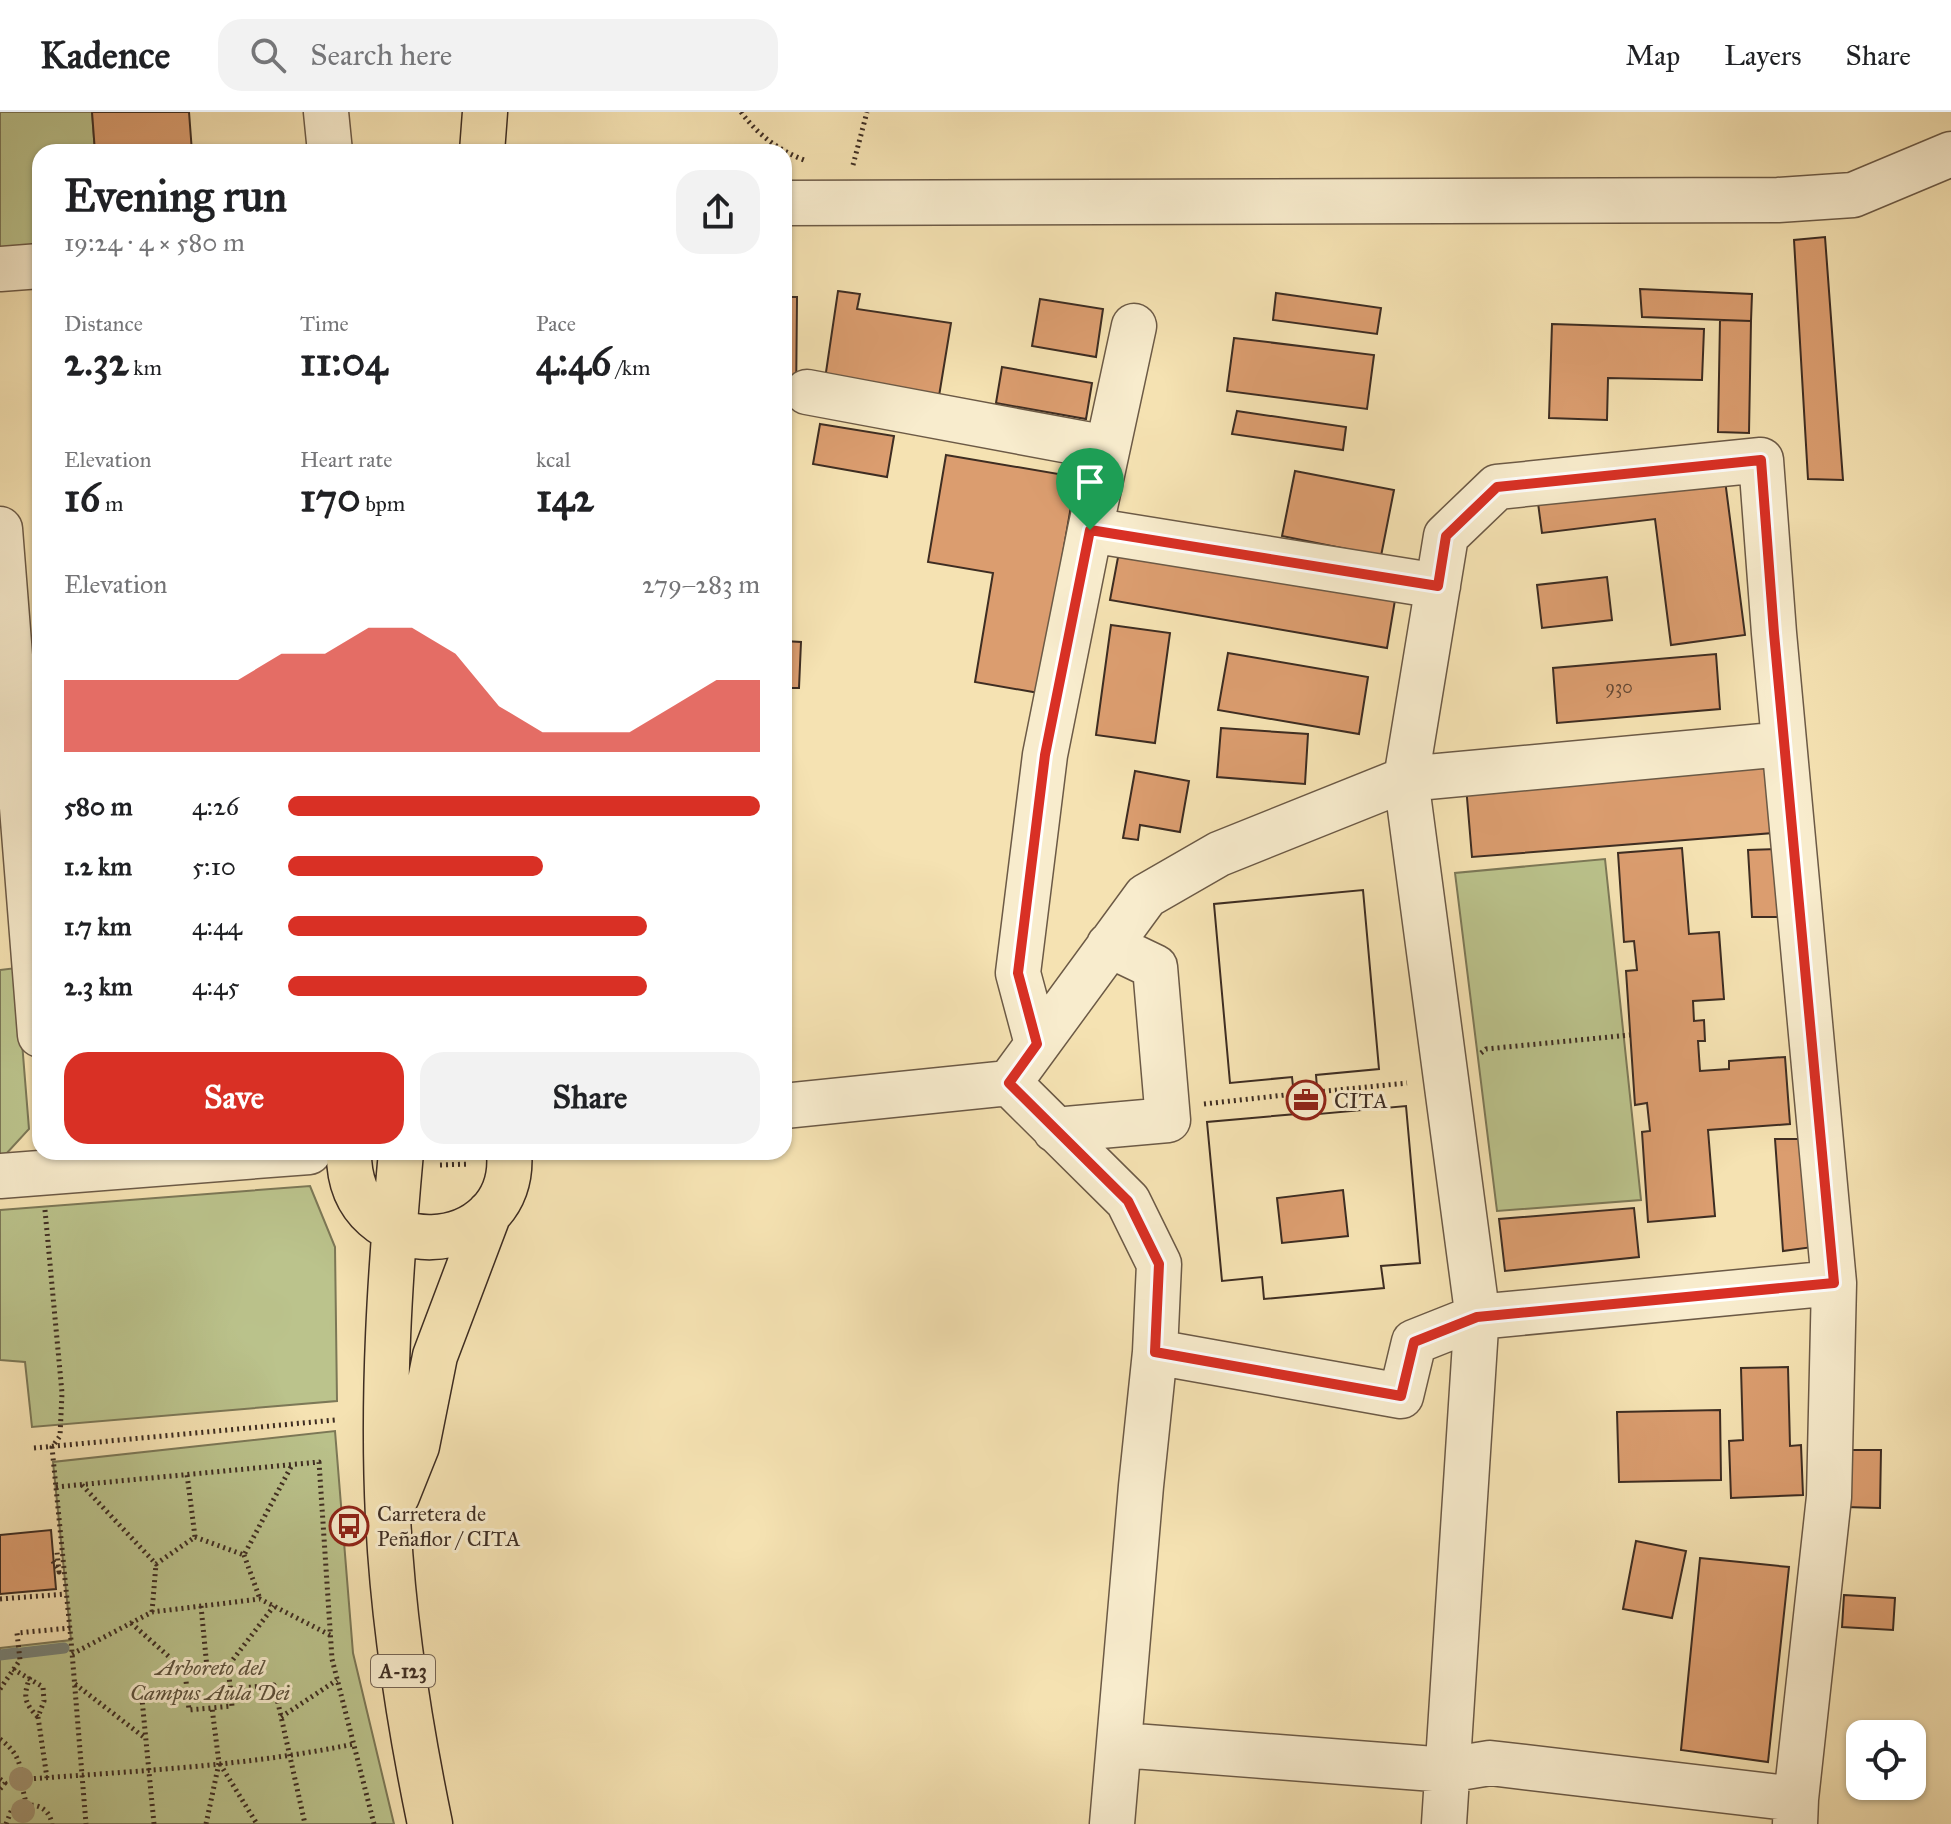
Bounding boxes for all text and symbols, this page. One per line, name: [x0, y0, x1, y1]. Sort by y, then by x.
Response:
search box: [218, 19, 778, 91]
text: Kadence: [40, 32, 170, 78]
icon: search: [246, 33, 290, 77]
text: Search here: [310, 37, 452, 73]
text: Map: [1625, 38, 1680, 73]
text: Layers: [1724, 38, 1802, 73]
text: Share: [1846, 38, 1911, 73]
text: Evening run: [64, 169, 287, 223]
button: share: [676, 170, 760, 254]
text: 19:24 · 4 × 580 m: [64, 226, 245, 258]
text: Distance: [64, 310, 143, 337]
text: Time: [300, 310, 349, 337]
text: Pace: [536, 310, 576, 337]
text: 2.32: [64, 337, 129, 386]
text: 11:04: [300, 337, 387, 386]
text: 4:46: [536, 337, 611, 386]
text: km: [129, 354, 162, 381]
text: /km: [611, 354, 651, 381]
text: Elevation: [64, 446, 151, 473]
text: Heart rate: [300, 446, 393, 473]
text: kcal: [536, 446, 571, 473]
pin: [1056, 448, 1124, 530]
icon: arrive: [1068, 460, 1112, 504]
text: 16: [64, 473, 100, 522]
text: 170: [300, 473, 360, 522]
text: 142: [536, 473, 594, 522]
text: m: [100, 490, 123, 517]
text: bpm: [360, 490, 405, 517]
text: Elevation: [64, 568, 167, 600]
text: 279–283 m: [642, 568, 760, 600]
house number: 930: [1605, 676, 1633, 698]
text: 580 m: [64, 790, 133, 822]
text: 4:26: [192, 790, 239, 822]
text: 1.2 km: [64, 850, 132, 882]
text: 5:10: [192, 850, 236, 882]
text: 1.7 km: [64, 910, 132, 942]
text: 4:44: [192, 910, 242, 942]
text: 2.3 km: [64, 970, 133, 1002]
text: 4:45: [192, 970, 240, 1002]
button: Save: [64, 1052, 404, 1144]
button: Share: [420, 1052, 760, 1144]
office icon: CITA: [1285, 1079, 1327, 1121]
place label: CITA: [1334, 1087, 1388, 1114]
place label: Carretera de Peñaflor / CITA: [377, 1500, 521, 1552]
bus stop icon: Carretera de Peñaflor / CITA: [328, 1505, 370, 1547]
park label: Arboreto del Campus Aula Dei: [130, 1654, 291, 1706]
road number: A-123: [371, 1655, 435, 1687]
map controls: [1846, 1720, 1926, 1800]
button: locate: [1846, 1720, 1926, 1800]

